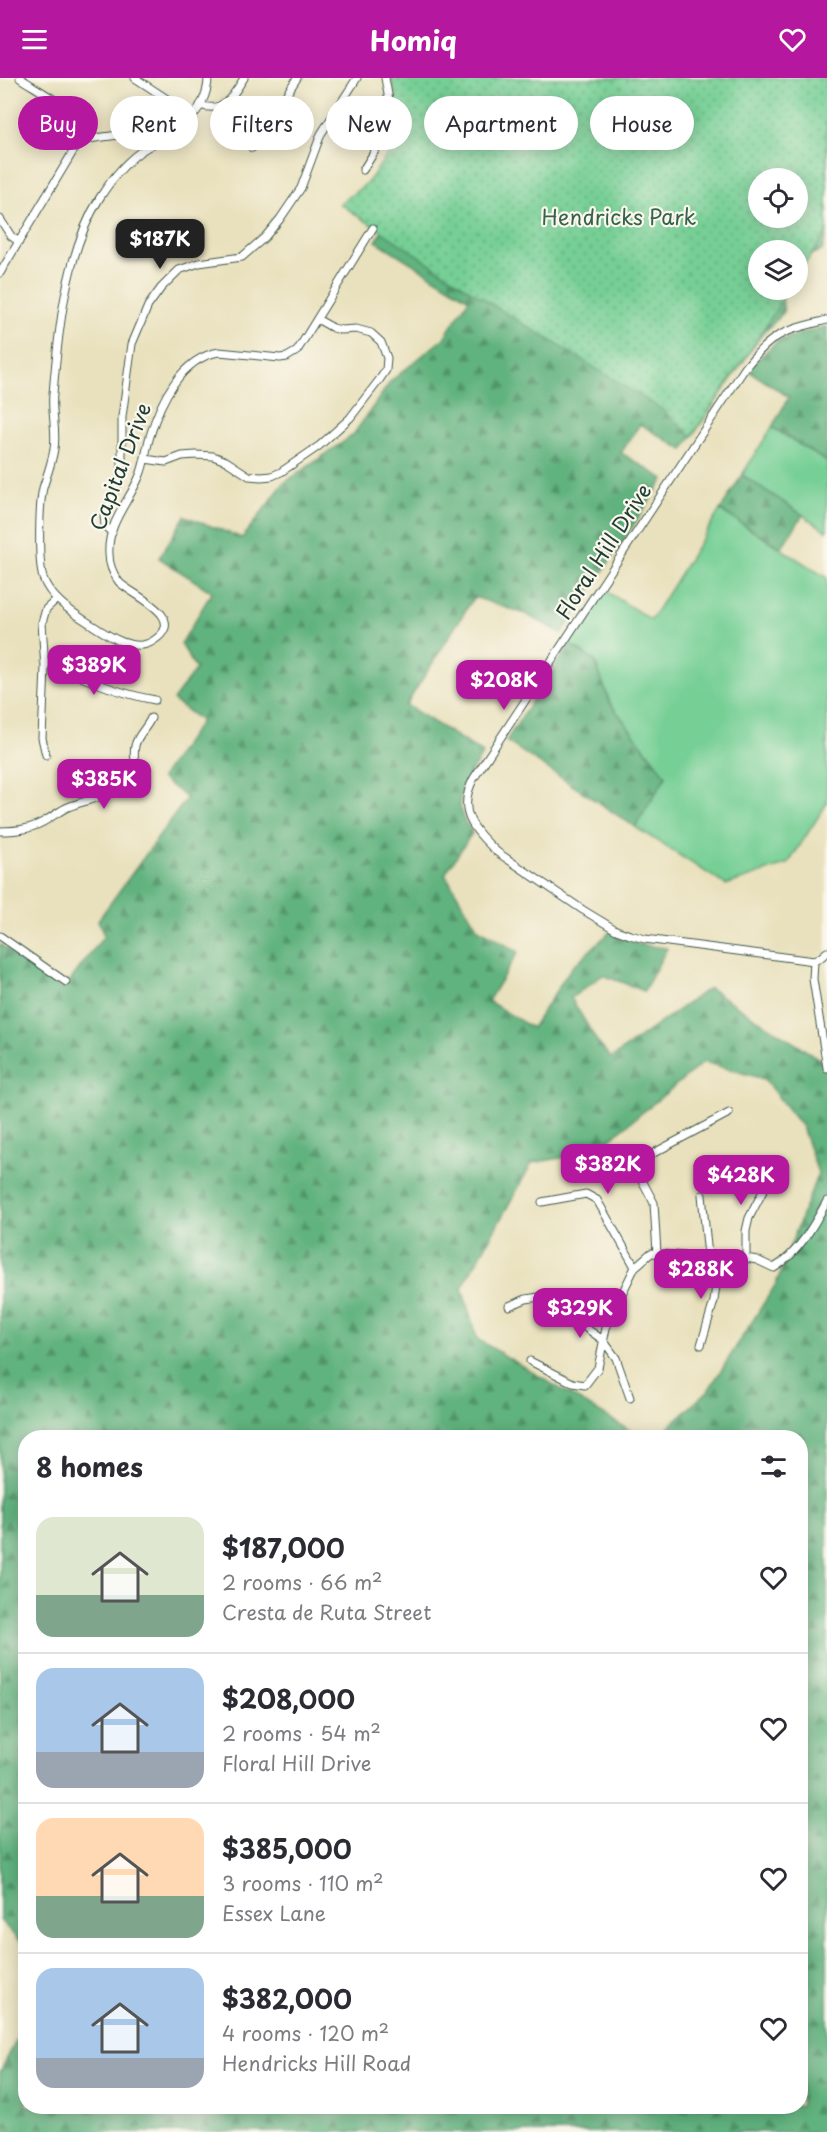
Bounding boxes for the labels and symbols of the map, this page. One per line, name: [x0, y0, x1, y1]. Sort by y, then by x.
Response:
park label: Hendricks Park: [542, 200, 697, 232]
pin: $187K: [118, 219, 202, 270]
street label: Capital Drive: [80, 398, 158, 535]
street label: Floral Hill Drive: [546, 476, 658, 625]
pin: $389K: [52, 645, 136, 696]
pin: $208K: [462, 660, 546, 711]
pin: $385K: [62, 759, 146, 810]
pin: $382K: [566, 1144, 650, 1195]
pin: $428K: [699, 1155, 783, 1206]
pin: $288K: [659, 1249, 743, 1300]
pin: $329K: [538, 1288, 622, 1339]

